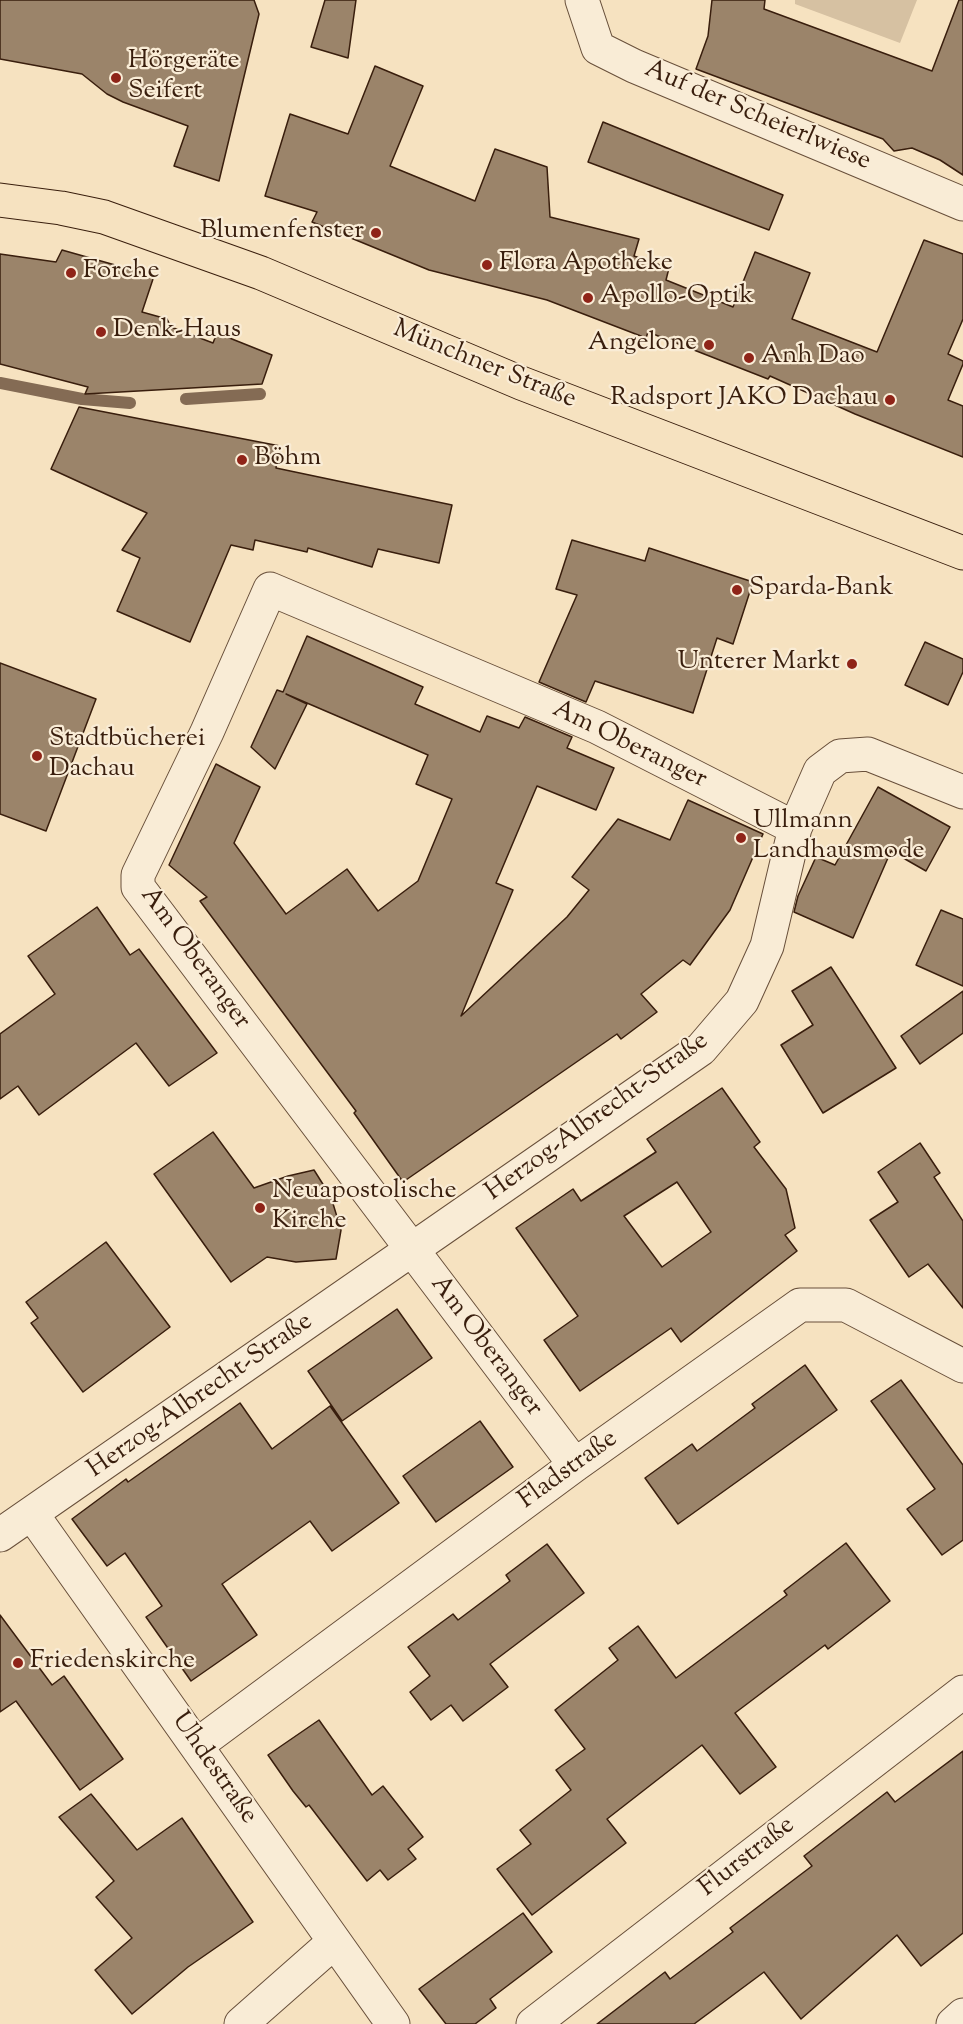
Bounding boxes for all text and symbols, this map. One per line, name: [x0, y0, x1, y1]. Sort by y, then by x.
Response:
place label: Hörgeräte Seifert: [128, 47, 240, 108]
street label: Auf der Scheierlwiese: [639, 55, 875, 179]
marker: Hörgeräte Seifert: [109, 71, 123, 85]
place label: Blumenfenster: [200, 217, 364, 249]
marker: Blumenfenster: [369, 226, 383, 240]
place label: Flora Apotheke: [499, 249, 673, 281]
place label: Forche: [83, 257, 160, 289]
marker: Flora Apotheke: [480, 258, 494, 272]
marker: Forche: [64, 266, 78, 280]
place label: Apollo-Optik: [600, 282, 754, 314]
marker: Apollo-Optik: [581, 291, 595, 305]
street label: Münchner Straße: [388, 315, 580, 417]
place label: Denk-Haus: [113, 316, 241, 348]
marker: Denk-Haus: [94, 325, 108, 339]
place label: Angelone: [588, 329, 697, 361]
marker: Angelone: [702, 338, 716, 352]
place label: Anh Dao: [761, 342, 865, 374]
marker: Anh Dao: [742, 351, 756, 365]
place label: Radsport JAKO Dachau: [610, 384, 878, 416]
marker: Radsport JAKO Dachau: [883, 393, 897, 407]
place label: Böhm: [254, 444, 321, 476]
marker: Böhm: [235, 453, 249, 467]
place label: Sparda-Bank: [749, 574, 893, 606]
marker: Sparda-Bank: [730, 583, 744, 597]
place label: Unterer Markt: [678, 648, 840, 680]
marker: Unterer Markt: [845, 657, 859, 671]
street label: Am Oberanger: [547, 695, 711, 797]
place label: Stadtbücherei Dachau: [49, 725, 205, 786]
marker: Stadtbücherei Dachau: [30, 749, 44, 763]
place label: Ullmann Landhausmode: [753, 807, 925, 868]
marker: Ullmann Landhausmode: [734, 831, 748, 845]
street label: Am Oberanger: [132, 882, 256, 1036]
street label: Herzog-Albrecht-Straße: [481, 1027, 715, 1209]
place label: Neuapostolische Kirche: [272, 1177, 457, 1238]
marker: Neuapostolische Kirche: [253, 1201, 267, 1215]
street label: Am Oberanger: [422, 1271, 548, 1423]
street label: Herzog-Albrecht-Straße: [82, 1307, 320, 1487]
street label: Fladstraße: [513, 1425, 625, 1517]
place label: Friedenskirche: [30, 1647, 195, 1679]
marker: Friedenskirche: [11, 1656, 25, 1670]
street label: Uhdestraße: [163, 1707, 263, 1831]
street label: Flurstraße: [694, 1811, 802, 1905]

